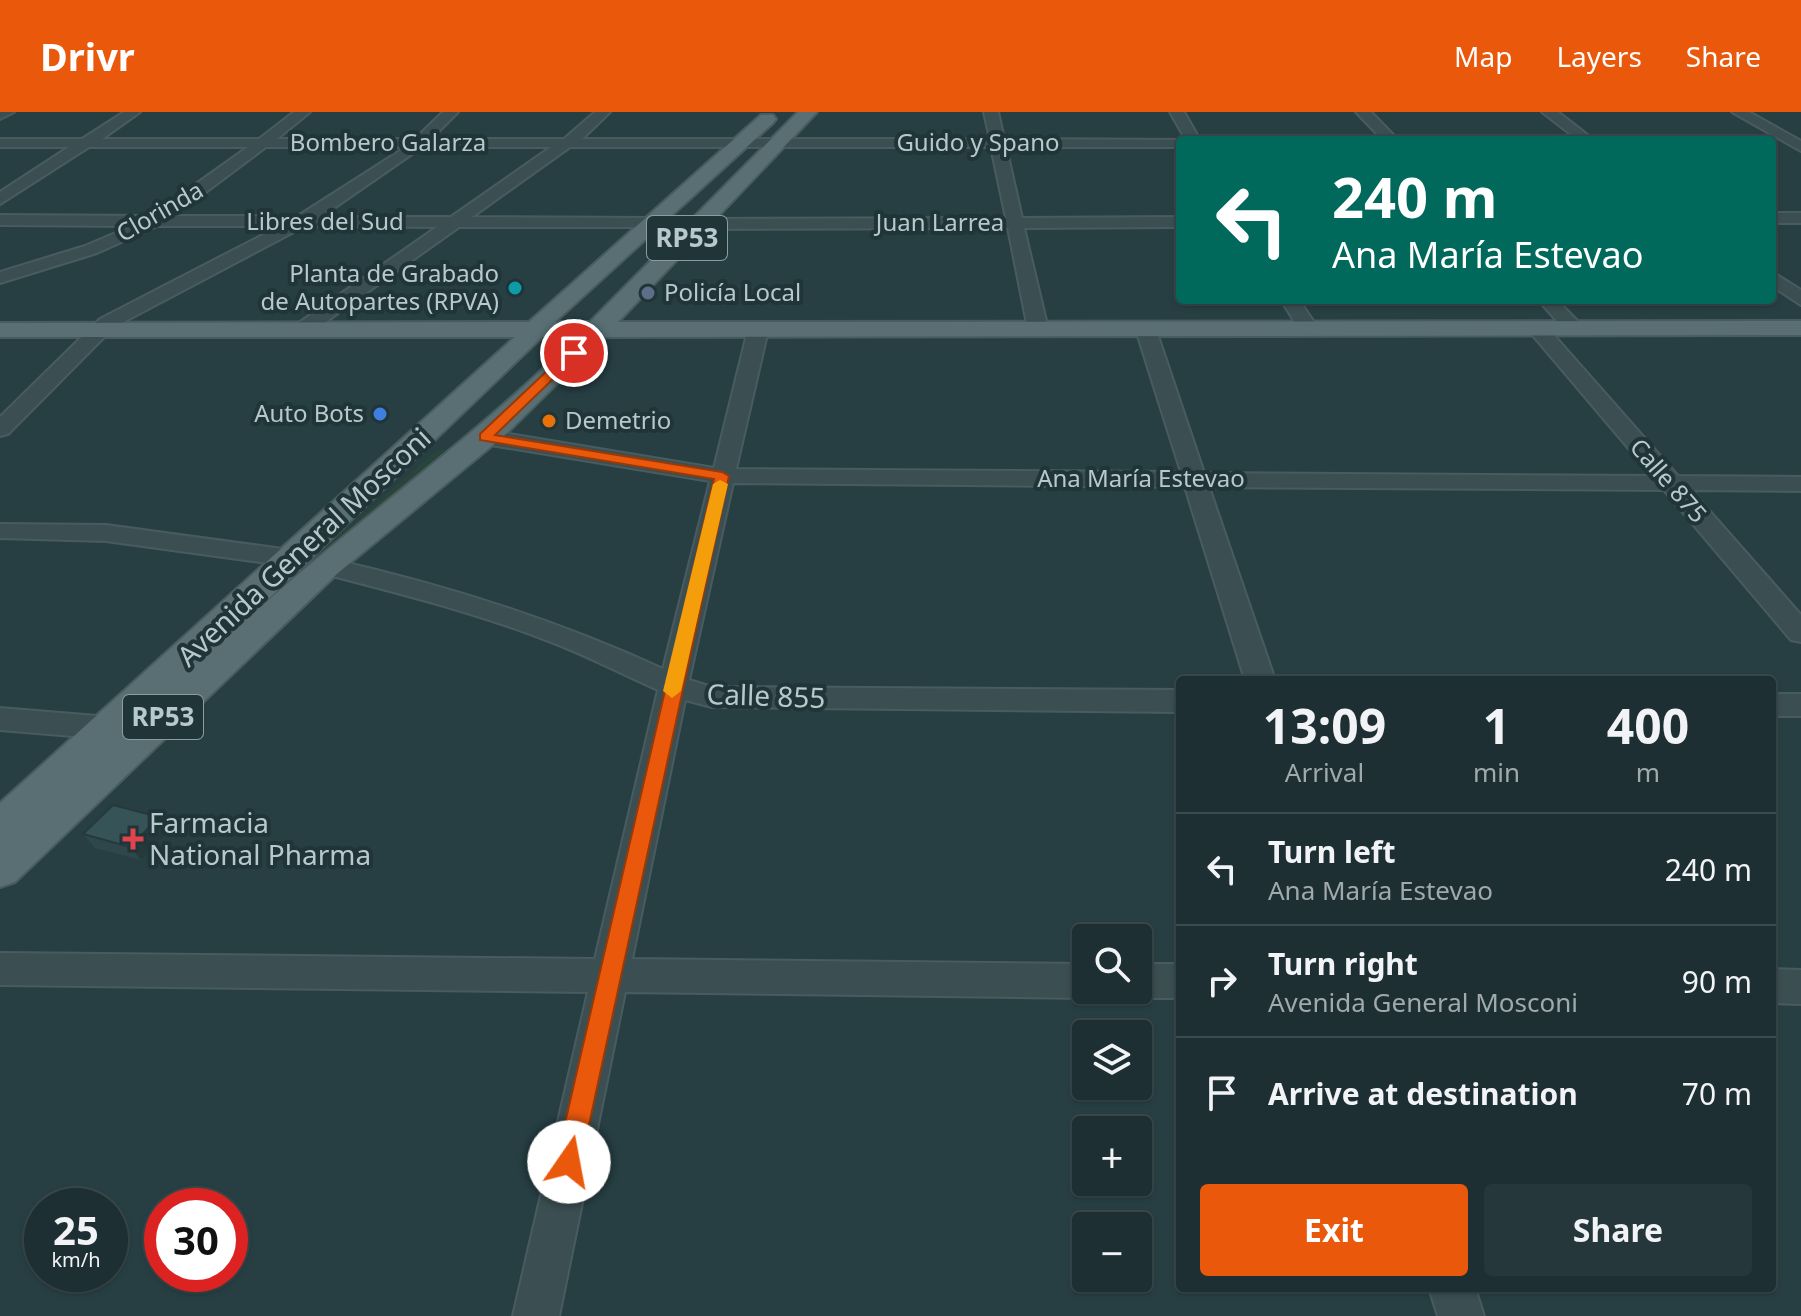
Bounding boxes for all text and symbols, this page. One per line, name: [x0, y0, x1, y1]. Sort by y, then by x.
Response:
text: Drivr: [40, 30, 135, 82]
text: Map: [1454, 37, 1512, 75]
text: Layers: [1556, 37, 1642, 75]
text: Share: [1686, 37, 1761, 75]
street label: Bombero Galarza: [290, 125, 486, 158]
street label: Guido y Spano: [896, 125, 1060, 158]
text: 240 m: [1332, 158, 1497, 234]
icon: left: [1200, 168, 1304, 272]
street label: Clorinda: [110, 173, 209, 249]
street label: Libres del Sud: [246, 204, 404, 237]
street label: Juan Larrea: [874, 205, 1004, 238]
road number: RP53: [647, 216, 727, 260]
text: Ana María Estevao: [1332, 230, 1643, 279]
place label: Planta de Grabado de Autopartes (RPVA): [260, 256, 499, 317]
place label: Policía Local: [664, 275, 801, 308]
marker: Planta de Grabado de Autopartes (RPVA): [506, 279, 524, 297]
marker: Policía Local: [639, 284, 657, 302]
pin: [540, 319, 608, 387]
icon: arrive: [552, 331, 596, 375]
place label: Auto Bots: [254, 396, 364, 429]
place label: Demetrio: [565, 403, 671, 436]
marker: Auto Bots: [371, 405, 389, 423]
marker: Demetrio: [540, 412, 558, 430]
street label: Avenida General Mosconi: [168, 419, 438, 674]
street label: Calle 875: [1623, 431, 1715, 529]
street label: Ana María Estevao: [1037, 461, 1245, 494]
street label: Calle 855: [706, 674, 826, 716]
text: 13:09: [1263, 693, 1386, 758]
text: 1: [1483, 693, 1510, 758]
text: 400: [1607, 693, 1689, 758]
road number: RP53: [123, 695, 203, 739]
text: Arrival: [1285, 754, 1364, 790]
text: min: [1473, 754, 1520, 790]
text: m: [1636, 754, 1660, 790]
place label: Farmacia National Pharma: [149, 803, 371, 873]
marker: Farmacia National Pharma: [124, 830, 142, 848]
text: Turn left: [1268, 831, 1396, 872]
icon: left: [1200, 847, 1244, 891]
text: 240 m: [1665, 849, 1752, 890]
text: Ana María Estevao: [1268, 872, 1493, 908]
map controls: [1072, 924, 1152, 1292]
button: search: [1072, 924, 1152, 1004]
text: Turn right: [1268, 943, 1418, 984]
icon: right: [1200, 959, 1244, 1003]
text: 90 m: [1682, 961, 1752, 1002]
text: Avenida General Mosconi: [1268, 984, 1578, 1020]
button: layers: [1072, 1020, 1152, 1100]
icon: arrive: [1200, 1071, 1244, 1115]
text: Arrive at destination: [1268, 1073, 1578, 1114]
text: 70 m: [1682, 1073, 1752, 1114]
button: +: [1072, 1116, 1152, 1196]
position arrow: [527, 1120, 611, 1204]
button: Exit: [1200, 1184, 1468, 1276]
button: Share: [1484, 1184, 1752, 1276]
speed limit sign: 30: [144, 1188, 248, 1292]
text: 25: [53, 1202, 99, 1257]
button: −: [1072, 1212, 1152, 1292]
text: km/h: [51, 1246, 101, 1273]

